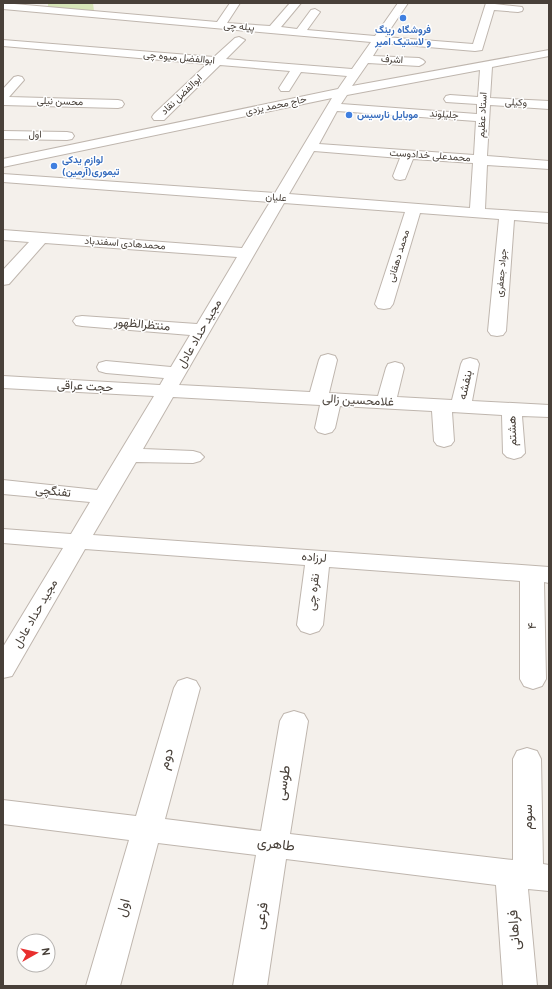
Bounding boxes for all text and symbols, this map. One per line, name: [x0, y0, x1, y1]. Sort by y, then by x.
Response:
marker: فروشگاه رینگ و لاستیک امیر: [398, 13, 408, 23]
street label: پیله چی: [223, 19, 255, 35]
place label: فروشگاه رینگ و لاستیک امیر: [374, 24, 431, 49]
street label: ابوالفضل میوه چی: [143, 48, 215, 68]
street label: اشرف: [381, 53, 403, 67]
street label: ابوالفضل نقاد: [159, 72, 205, 118]
street label: استاد عظیم: [475, 92, 491, 138]
street label: حاج محمد یزدی: [244, 93, 308, 119]
street label: محسن نیلی: [37, 95, 83, 109]
street label: وکیلی: [505, 96, 527, 110]
street label: جلیلوند: [429, 107, 459, 123]
place label: موبایل نارسیس: [357, 109, 419, 122]
marker: موبایل نارسیس: [344, 110, 354, 120]
street label: اول: [28, 128, 42, 142]
street label: محمدعلی خدادوست: [389, 147, 471, 165]
place label: لوازم یدکی تیموری(آرمین): [62, 154, 119, 179]
marker: لوازم یدکی تیموری(آرمین): [49, 161, 59, 171]
street label: علیان: [265, 191, 287, 205]
street label: محمد دهقانی: [385, 228, 413, 284]
street label: محمدهادی اسفندباد: [84, 235, 166, 253]
street label: جواد جعفری: [493, 248, 511, 298]
street label: مجید حداد عادل: [174, 297, 226, 371]
street label: منتظرالظهور: [112, 314, 171, 335]
street label: بنفشه: [455, 369, 477, 401]
street label: حجت عراقی: [56, 378, 114, 396]
street label: غلامحسین زالی: [322, 391, 394, 411]
street label: هشتم: [504, 416, 522, 446]
street label: تفنگچی: [34, 482, 72, 502]
street label: لرزاده: [301, 549, 327, 567]
street label: نقره چی: [304, 573, 324, 611]
street label: مجید حداد عادل: [10, 577, 62, 651]
street label: ۴: [525, 622, 541, 630]
street label: دوم: [156, 746, 178, 772]
street label: طوسی: [273, 764, 295, 802]
street label: سوم: [520, 804, 537, 830]
street label: طاهری: [256, 834, 296, 856]
street label: اول: [113, 897, 135, 919]
street label: فرعی: [251, 901, 273, 931]
street label: فراهانی: [505, 909, 525, 951]
north arrow: [16, 933, 56, 973]
text: N: [37, 947, 52, 957]

